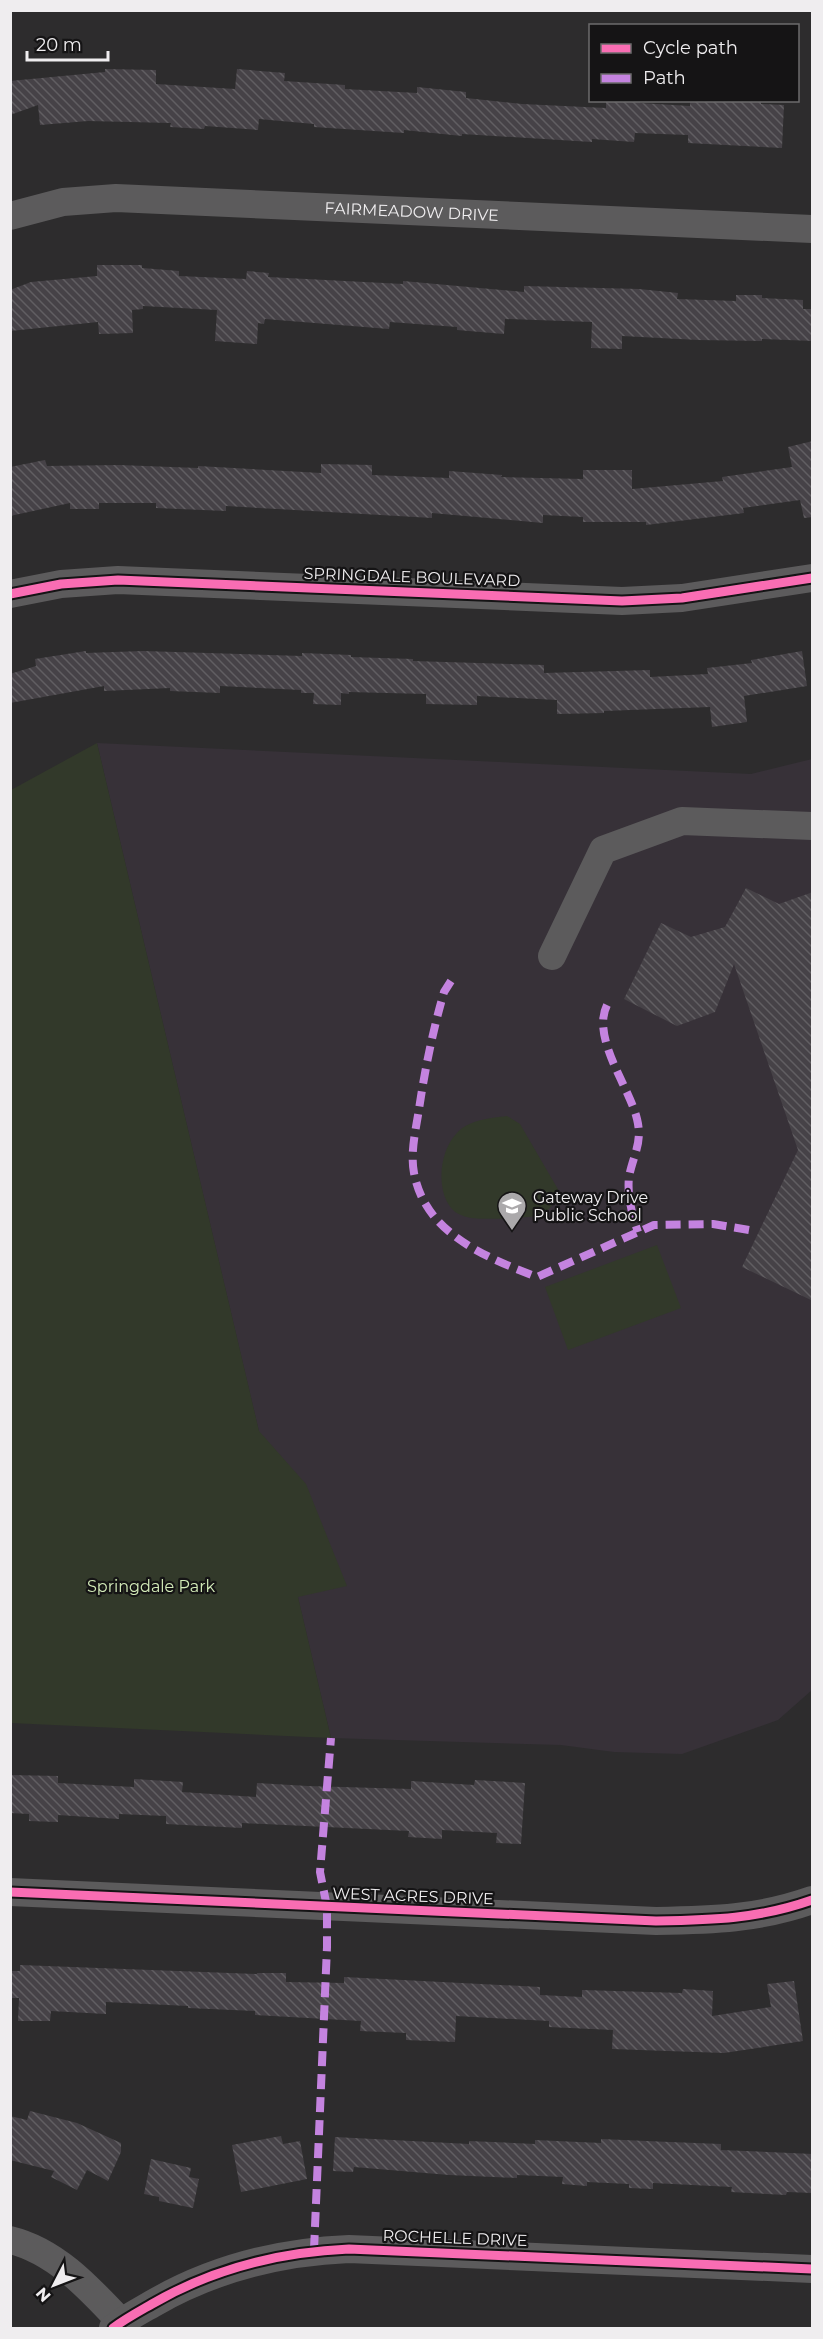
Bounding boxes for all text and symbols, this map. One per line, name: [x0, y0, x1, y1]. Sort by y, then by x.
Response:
scale bar: [27, 24, 108, 62]
legend: [589, 24, 799, 102]
text: 20 m: [36, 34, 82, 56]
text: Cycle path: [643, 37, 738, 59]
text: Path: [643, 67, 686, 89]
street label: FAIRMEADOW DRIVE: [324, 198, 499, 225]
street label: SPRINGDALE BOULEVARD: [303, 564, 521, 590]
place label: Gateway Drive Public School: [533, 1188, 648, 1225]
school or university icon: Gateway Drive Public School: [496, 1190, 528, 1232]
park label: Springdale Park: [87, 1577, 215, 1596]
street label: WEST ACRES DRIVE: [332, 1884, 494, 1908]
street label: ROCHELLE DRIVE: [382, 2226, 528, 2250]
north arrow: [24, 2255, 84, 2315]
text: N: [32, 2284, 55, 2306]

